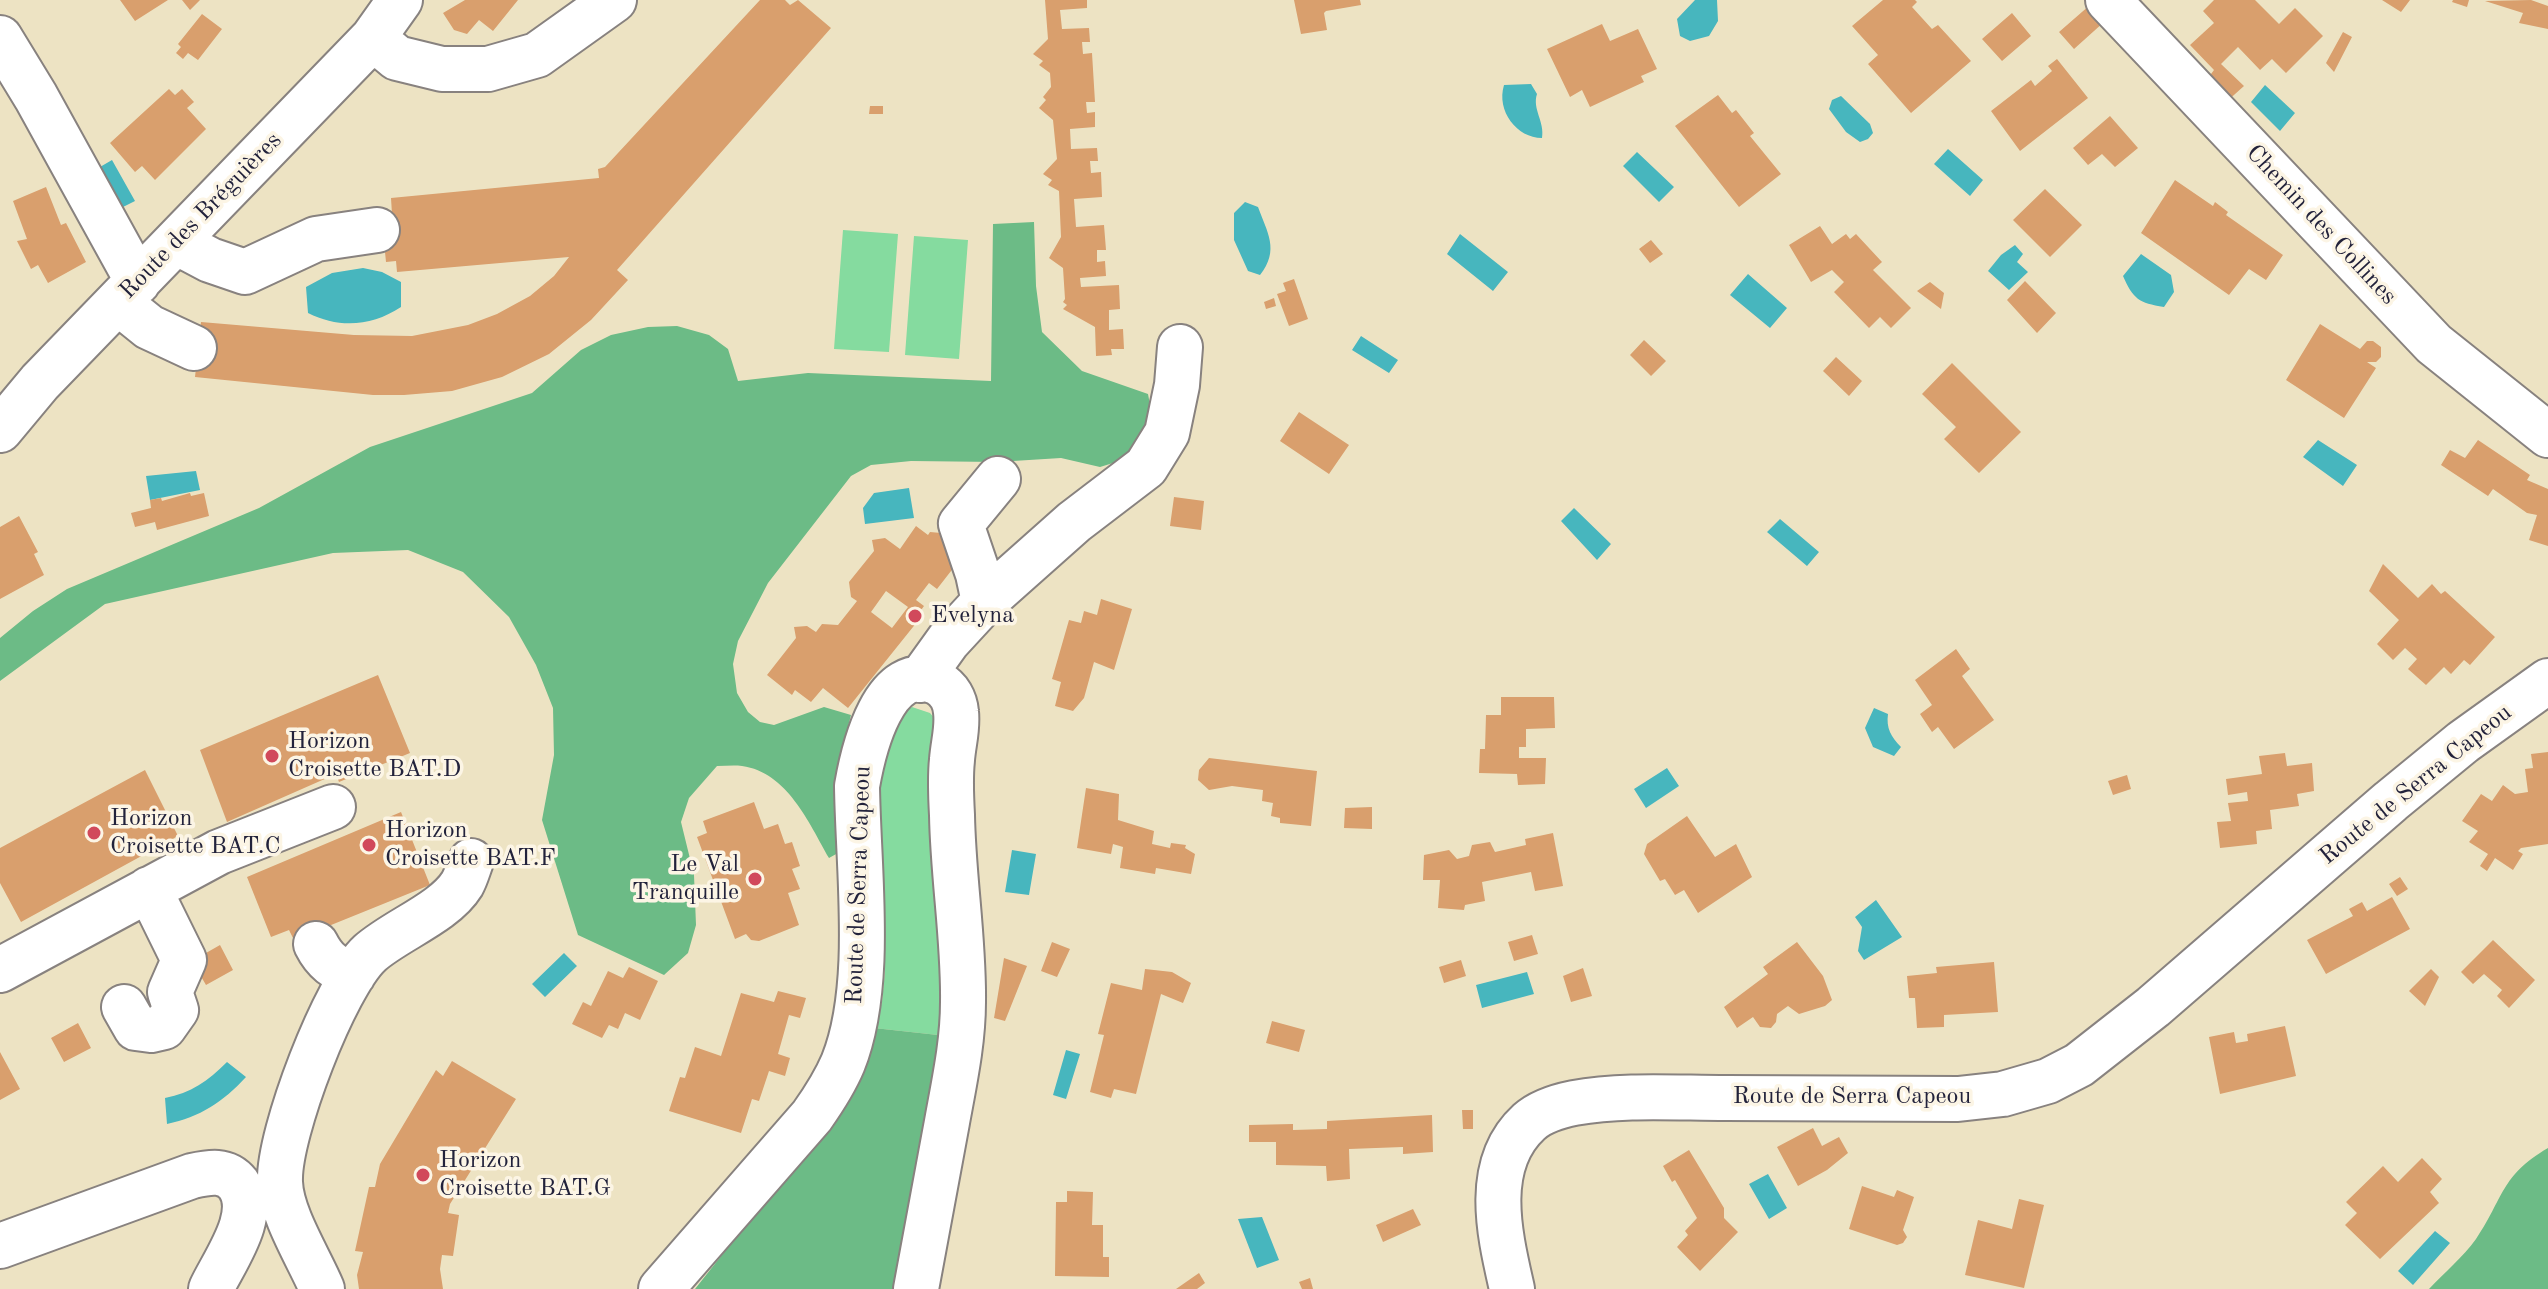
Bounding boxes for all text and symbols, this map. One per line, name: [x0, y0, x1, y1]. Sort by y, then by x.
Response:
street label: Route des Bréguières: [114, 127, 288, 305]
street label: Chemin des Collines: [2240, 139, 2402, 311]
place label: Evelyna: [931, 602, 1014, 630]
marker: Evelyna: [906, 607, 924, 625]
street label: Route de Serra Capeou: [2314, 699, 2518, 871]
place label: Horizon Croisette BAT.D: [288, 728, 461, 784]
marker: Horizon Croisette BAT.D: [263, 747, 281, 765]
street label: Route de Serra Capeou: [840, 765, 878, 1005]
place label: Horizon Croisette BAT.C: [110, 805, 281, 861]
place label: Horizon Croisette BAT.F: [385, 817, 556, 873]
marker: Horizon Croisette BAT.C: [85, 824, 103, 842]
marker: Horizon Croisette BAT.F: [360, 836, 378, 854]
place label: Le Val Tranquille: [632, 851, 739, 907]
marker: Le Val Tranquille: [746, 870, 764, 888]
street label: Route de Serra Capeou: [1733, 1083, 1971, 1111]
place label: Horizon Croisette BAT.G: [439, 1147, 611, 1203]
marker: Horizon Croisette BAT.G: [414, 1166, 432, 1184]

